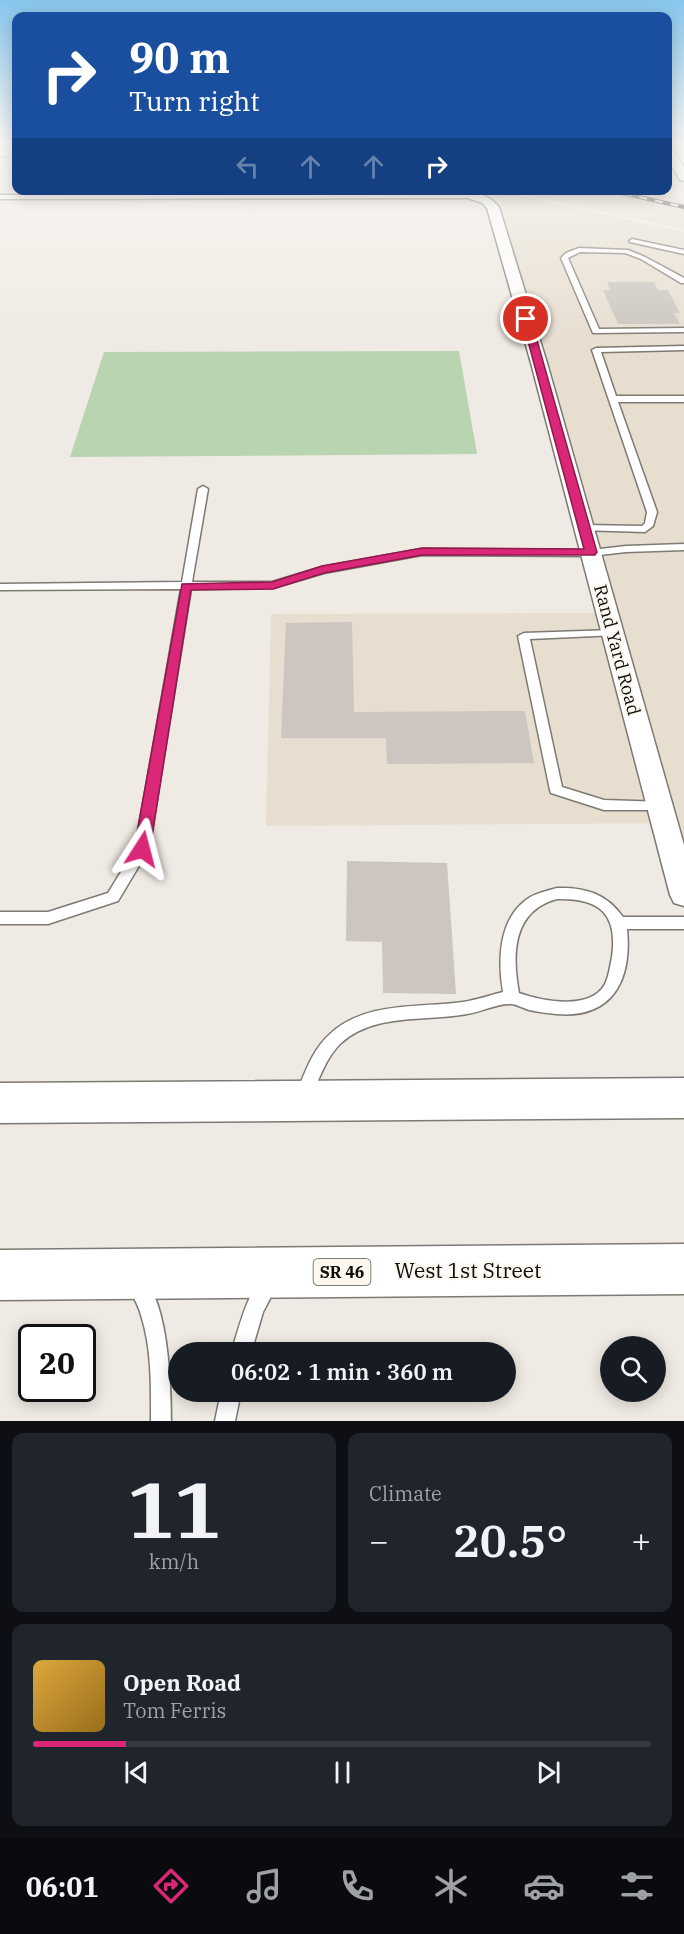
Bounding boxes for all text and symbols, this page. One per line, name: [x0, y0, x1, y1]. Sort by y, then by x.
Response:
text: 90 m: [129, 30, 230, 85]
icon: right: [30, 36, 108, 114]
text: Turn right: [129, 83, 260, 118]
icon: left: [231, 150, 264, 183]
icon: ahead: [294, 150, 327, 183]
icon: ahead: [357, 150, 390, 183]
icon: right: [420, 150, 453, 183]
pin: [500, 293, 551, 344]
icon: arrive: [509, 302, 542, 335]
street label: Rand Yard Road: [589, 582, 646, 718]
position arrow: [110, 817, 174, 881]
street label: West 1st Street: [395, 1256, 542, 1284]
road number: SR 46: [314, 1259, 370, 1285]
speed limit sign: 20: [18, 1324, 96, 1402]
map controls: [600, 1336, 666, 1402]
button: search: [600, 1336, 666, 1402]
text: 06:02 · 1 min · 360 m: [231, 1357, 453, 1386]
text: 11: [127, 1458, 221, 1559]
text: Climate: [369, 1480, 442, 1507]
text: 20.5°: [453, 1511, 567, 1569]
text: −: [369, 1519, 389, 1562]
text: +: [631, 1519, 651, 1562]
text: km/h: [149, 1548, 199, 1575]
text: Open Road: [123, 1668, 241, 1697]
text: Tom Ferris: [123, 1697, 226, 1724]
icon: previous: [120, 1756, 153, 1789]
icon: pause: [326, 1756, 359, 1789]
icon: next: [532, 1756, 565, 1789]
icon: directions: [150, 1865, 192, 1907]
icon: music: [243, 1865, 285, 1907]
icon: phone: [336, 1865, 378, 1907]
icon: climate: [430, 1865, 472, 1907]
icon: car: [523, 1865, 565, 1907]
icon: filters: [616, 1865, 658, 1907]
text: 06:01: [26, 1869, 99, 1904]

